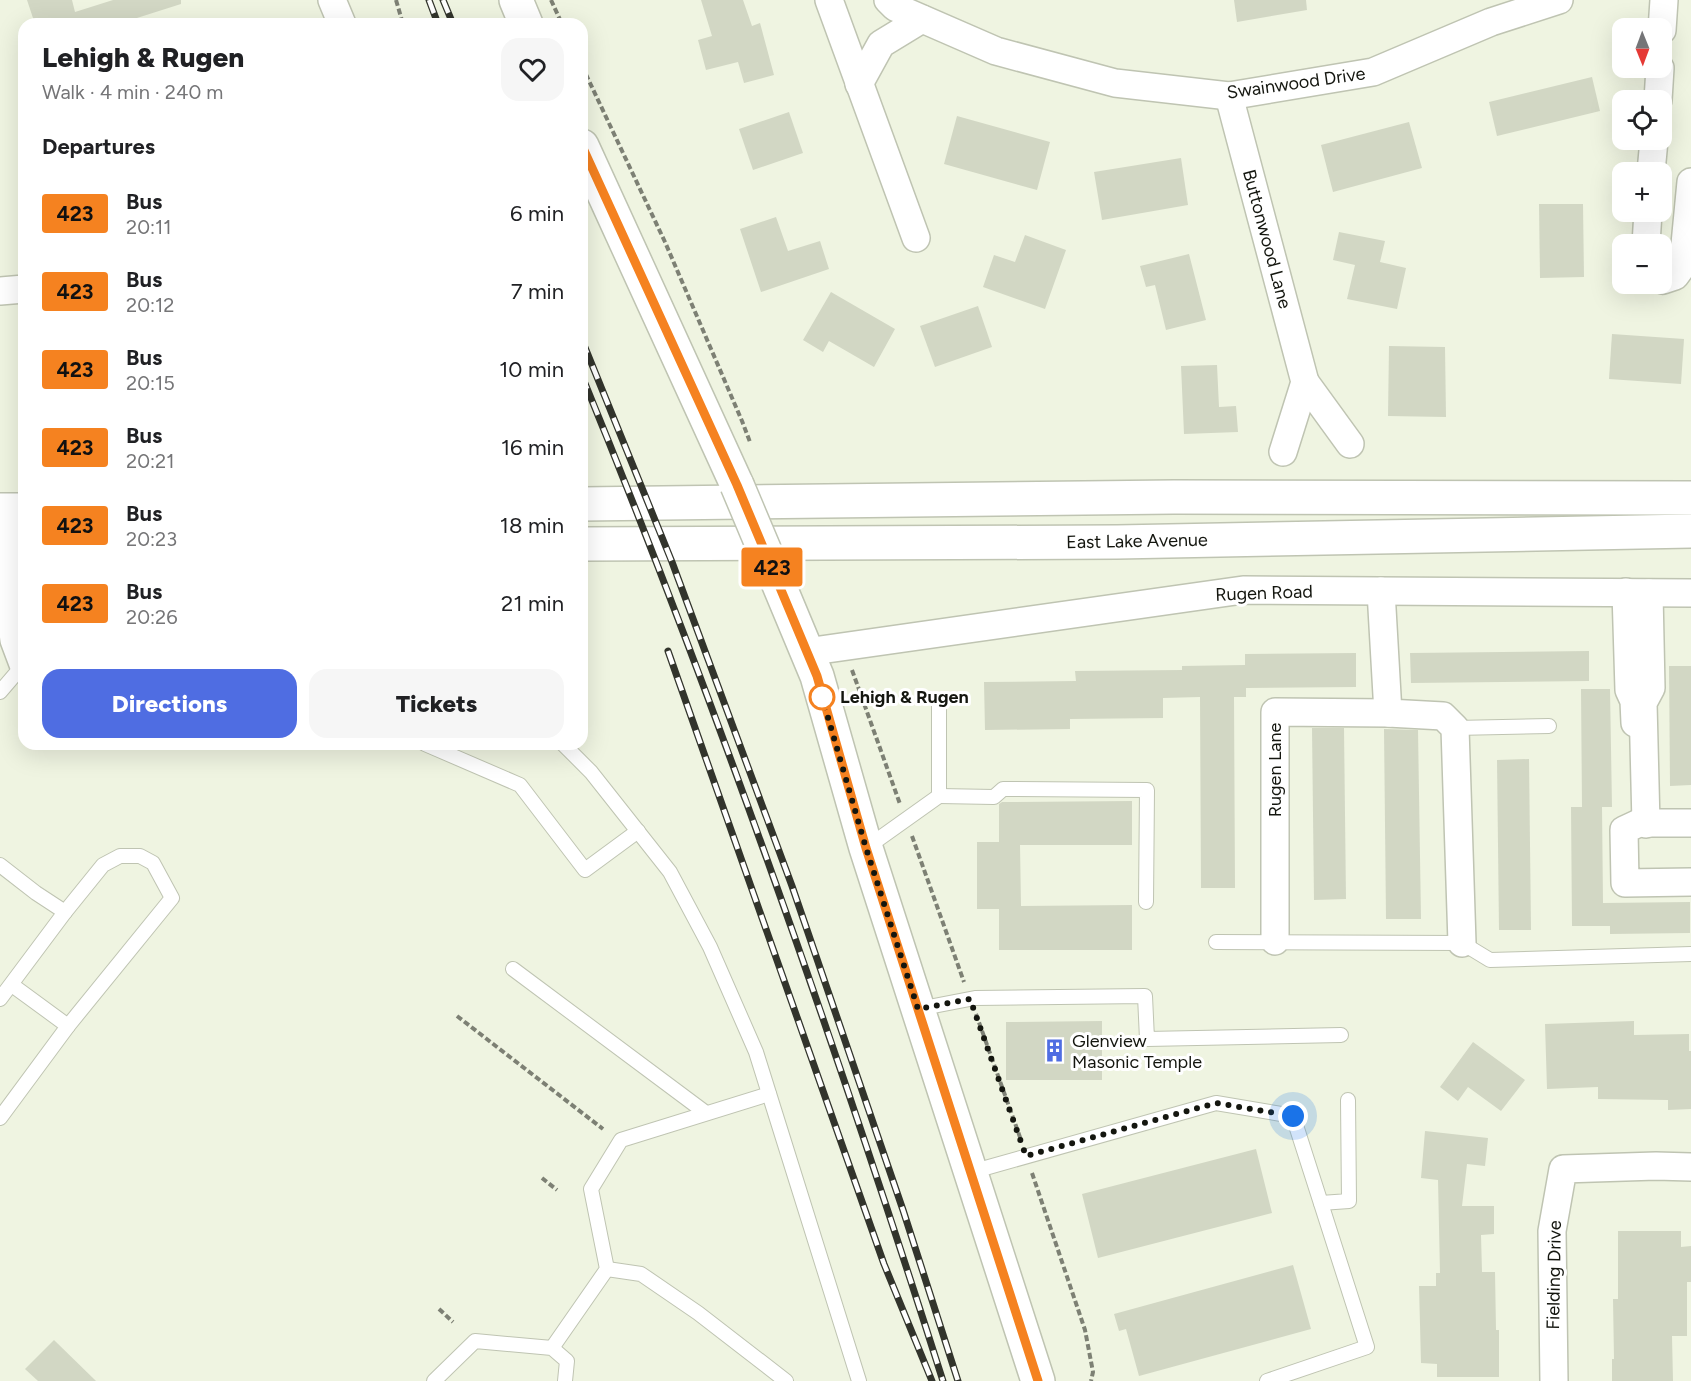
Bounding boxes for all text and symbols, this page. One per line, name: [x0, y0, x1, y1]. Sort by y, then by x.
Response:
north arrow: [1612, 18, 1672, 78]
map controls: [1612, 18, 1672, 294]
button: heart: [501, 38, 564, 101]
text: Lehigh & Rugen: [42, 40, 244, 74]
street label: Swainwood Drive: [1225, 62, 1367, 104]
text: Walk · 4 min · 240 m: [42, 80, 223, 104]
button: locate: [1612, 90, 1672, 150]
text: Departures: [42, 133, 155, 160]
button: +: [1612, 162, 1672, 222]
street label: Buttonwood Lane: [1238, 167, 1296, 311]
text: Bus: [126, 188, 162, 215]
text: 6 min: [510, 200, 564, 227]
text: 423: [56, 201, 94, 226]
text: 20:11: [126, 215, 172, 239]
button: −: [1612, 234, 1672, 294]
text: Bus: [126, 266, 162, 293]
text: 7 min: [511, 278, 564, 305]
text: 423: [56, 279, 94, 304]
text: 20:12: [126, 293, 175, 317]
text: Bus: [126, 344, 162, 371]
text: 10 min: [499, 356, 564, 383]
text: 423: [56, 357, 94, 382]
text: 20:15: [126, 371, 175, 395]
text: Bus: [126, 422, 162, 449]
text: 16 min: [501, 434, 564, 461]
text: 423: [56, 435, 94, 460]
text: 20:21: [126, 449, 175, 473]
text: Bus: [126, 500, 162, 527]
text: 18 min: [500, 512, 564, 539]
text: 423: [56, 513, 94, 538]
text: 20:23: [126, 527, 177, 551]
street label: East Lake Avenue: [1066, 529, 1208, 553]
line badge: 423: [738, 548, 806, 586]
text: 423: [753, 555, 791, 580]
text: Bus: [126, 578, 162, 605]
street label: Rugen Road: [1215, 580, 1313, 606]
text: 21 min: [501, 590, 564, 617]
text: 423: [56, 591, 94, 616]
text: 20:26: [126, 605, 178, 629]
button: Directions: [42, 669, 297, 738]
button: Tickets: [309, 669, 564, 738]
marker: Lehigh & Rugen: [809, 684, 835, 710]
place label: Lehigh & Rugen: [840, 686, 969, 708]
street label: Rugen Lane: [1264, 723, 1286, 817]
place label: Glenview Masonic Temple: [1072, 1030, 1202, 1073]
building icon: Glenview Masonic Temple: [1041, 1038, 1067, 1064]
your location: [1278, 1101, 1308, 1131]
street label: Fielding Drive: [1542, 1220, 1566, 1330]

